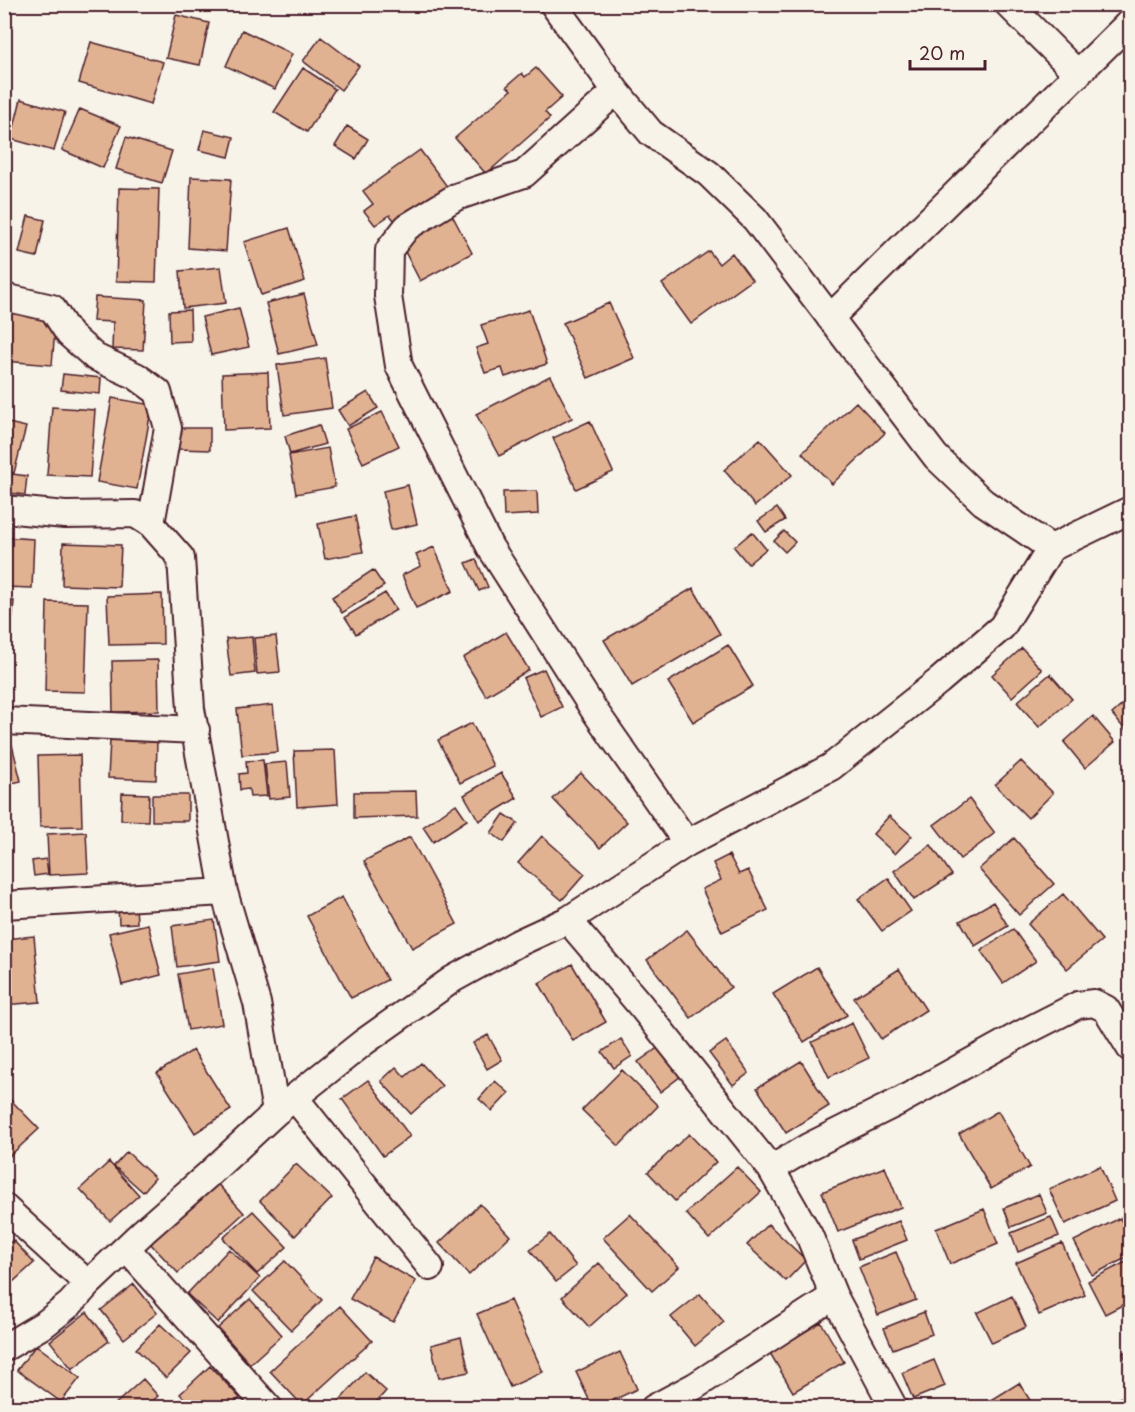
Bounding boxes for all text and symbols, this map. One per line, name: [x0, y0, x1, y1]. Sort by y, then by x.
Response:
scale bar: [910, 33, 985, 71]
text: 20 m: [919, 39, 965, 66]

